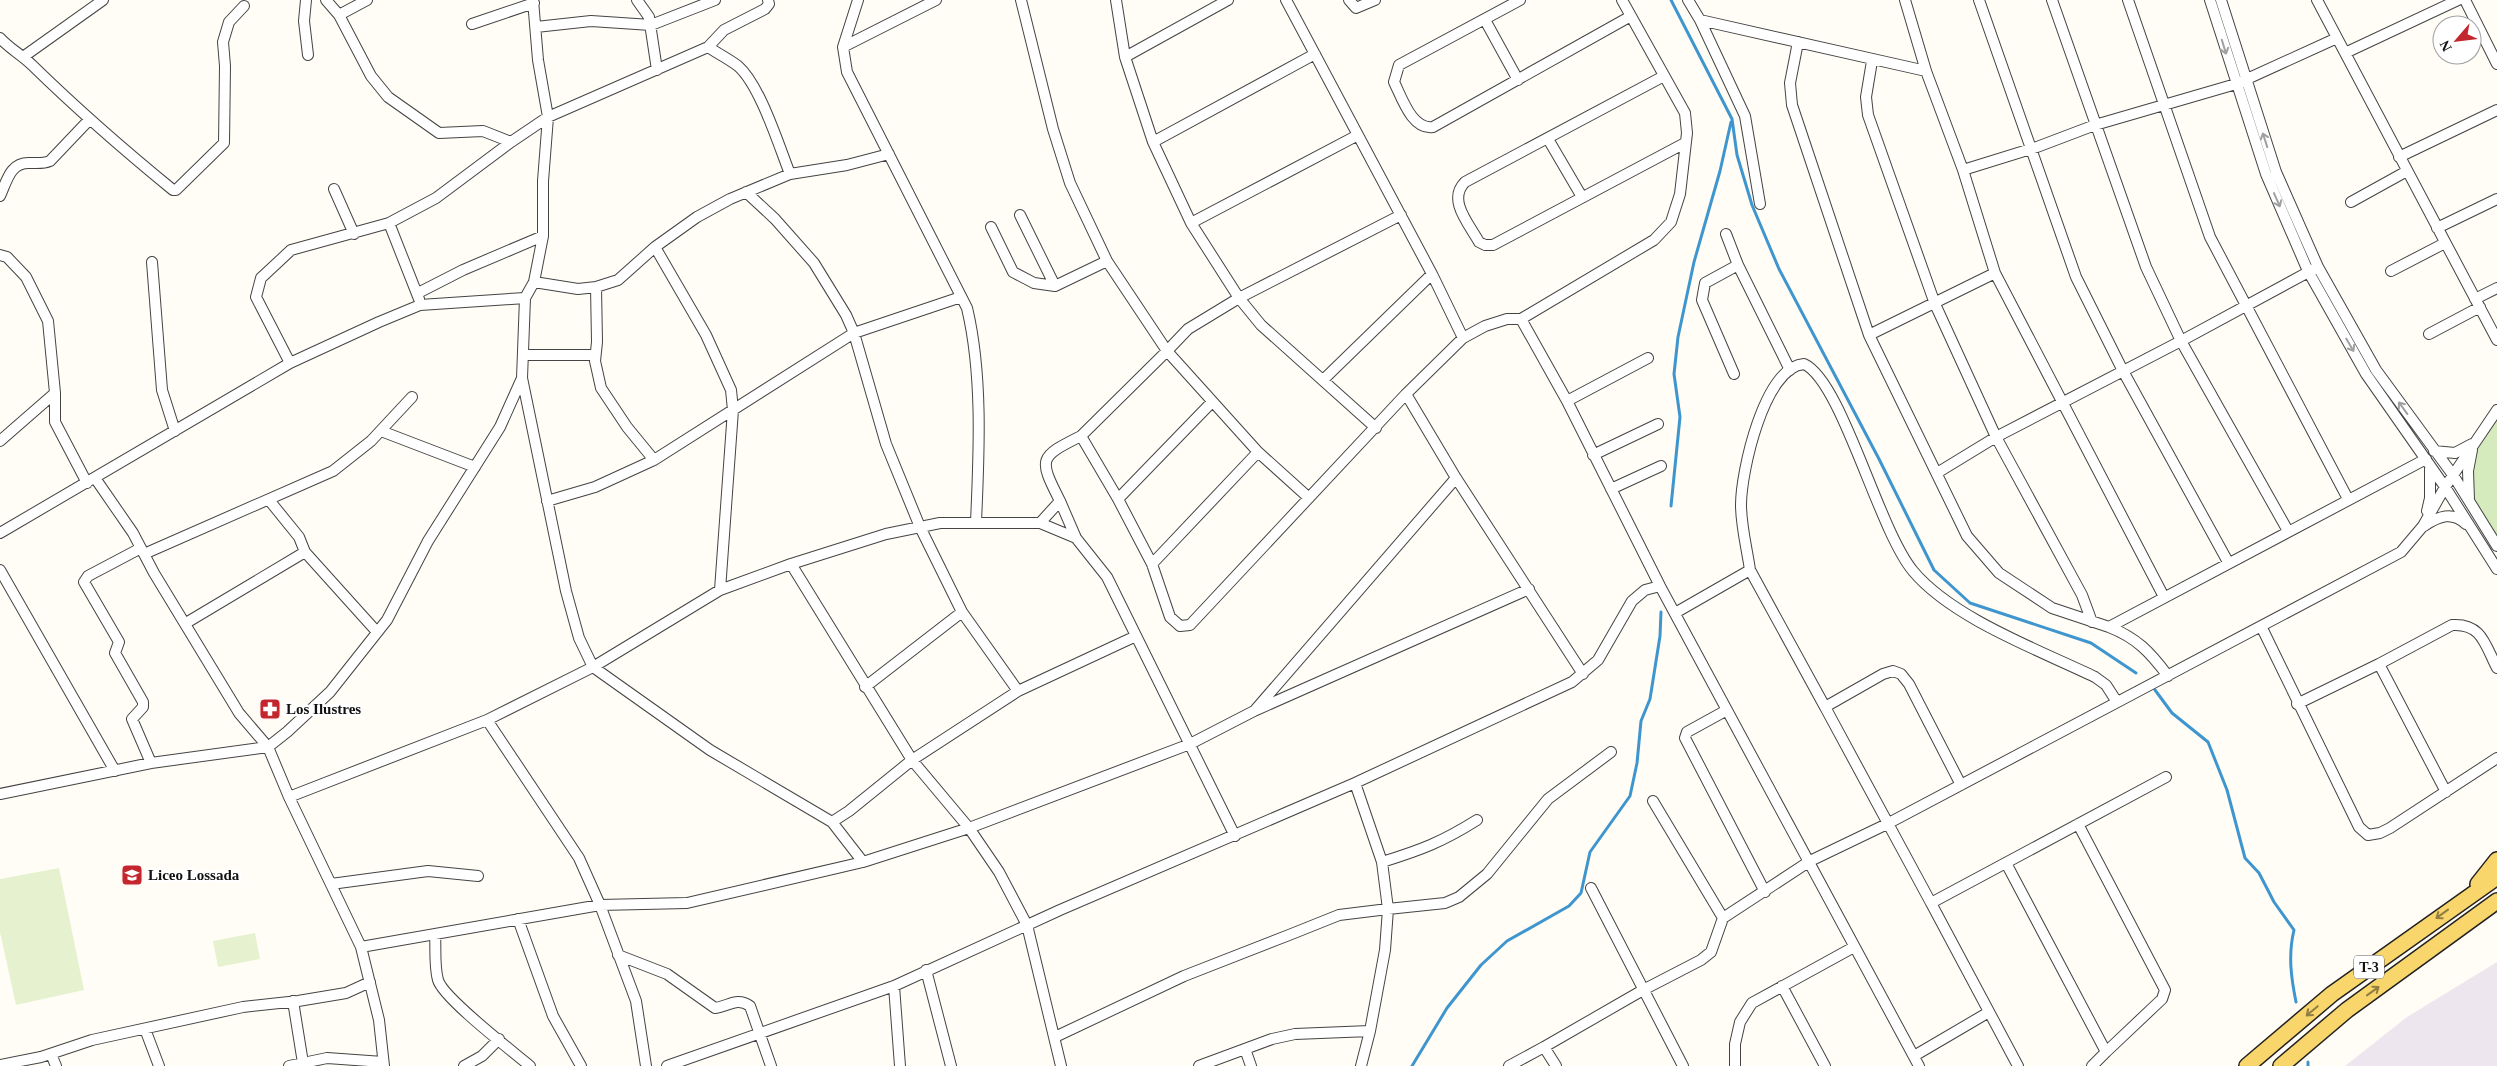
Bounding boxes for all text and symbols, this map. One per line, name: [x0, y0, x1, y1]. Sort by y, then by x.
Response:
north arrow: [2432, 15, 2482, 65]
one-way arrow: [2220, 38, 2230, 54]
text: N: [2437, 38, 2455, 54]
one-way arrow: [2260, 132, 2270, 148]
one-way arrow: [2272, 192, 2282, 207]
one-way arrow: [2345, 338, 2355, 353]
one-way arrow: [2398, 401, 2408, 415]
pharmacy icon: Los Ilustres: [258, 697, 282, 721]
place label: Los Ilustres: [286, 701, 361, 717]
school or university icon: Liceo Lossada: [120, 863, 144, 887]
place label: Liceo Lossada: [148, 867, 240, 883]
one-way arrow: [2435, 909, 2449, 919]
road number: T-3: [2354, 956, 2384, 979]
one-way arrow: [2366, 986, 2380, 996]
one-way arrow: [2306, 1005, 2319, 1016]

